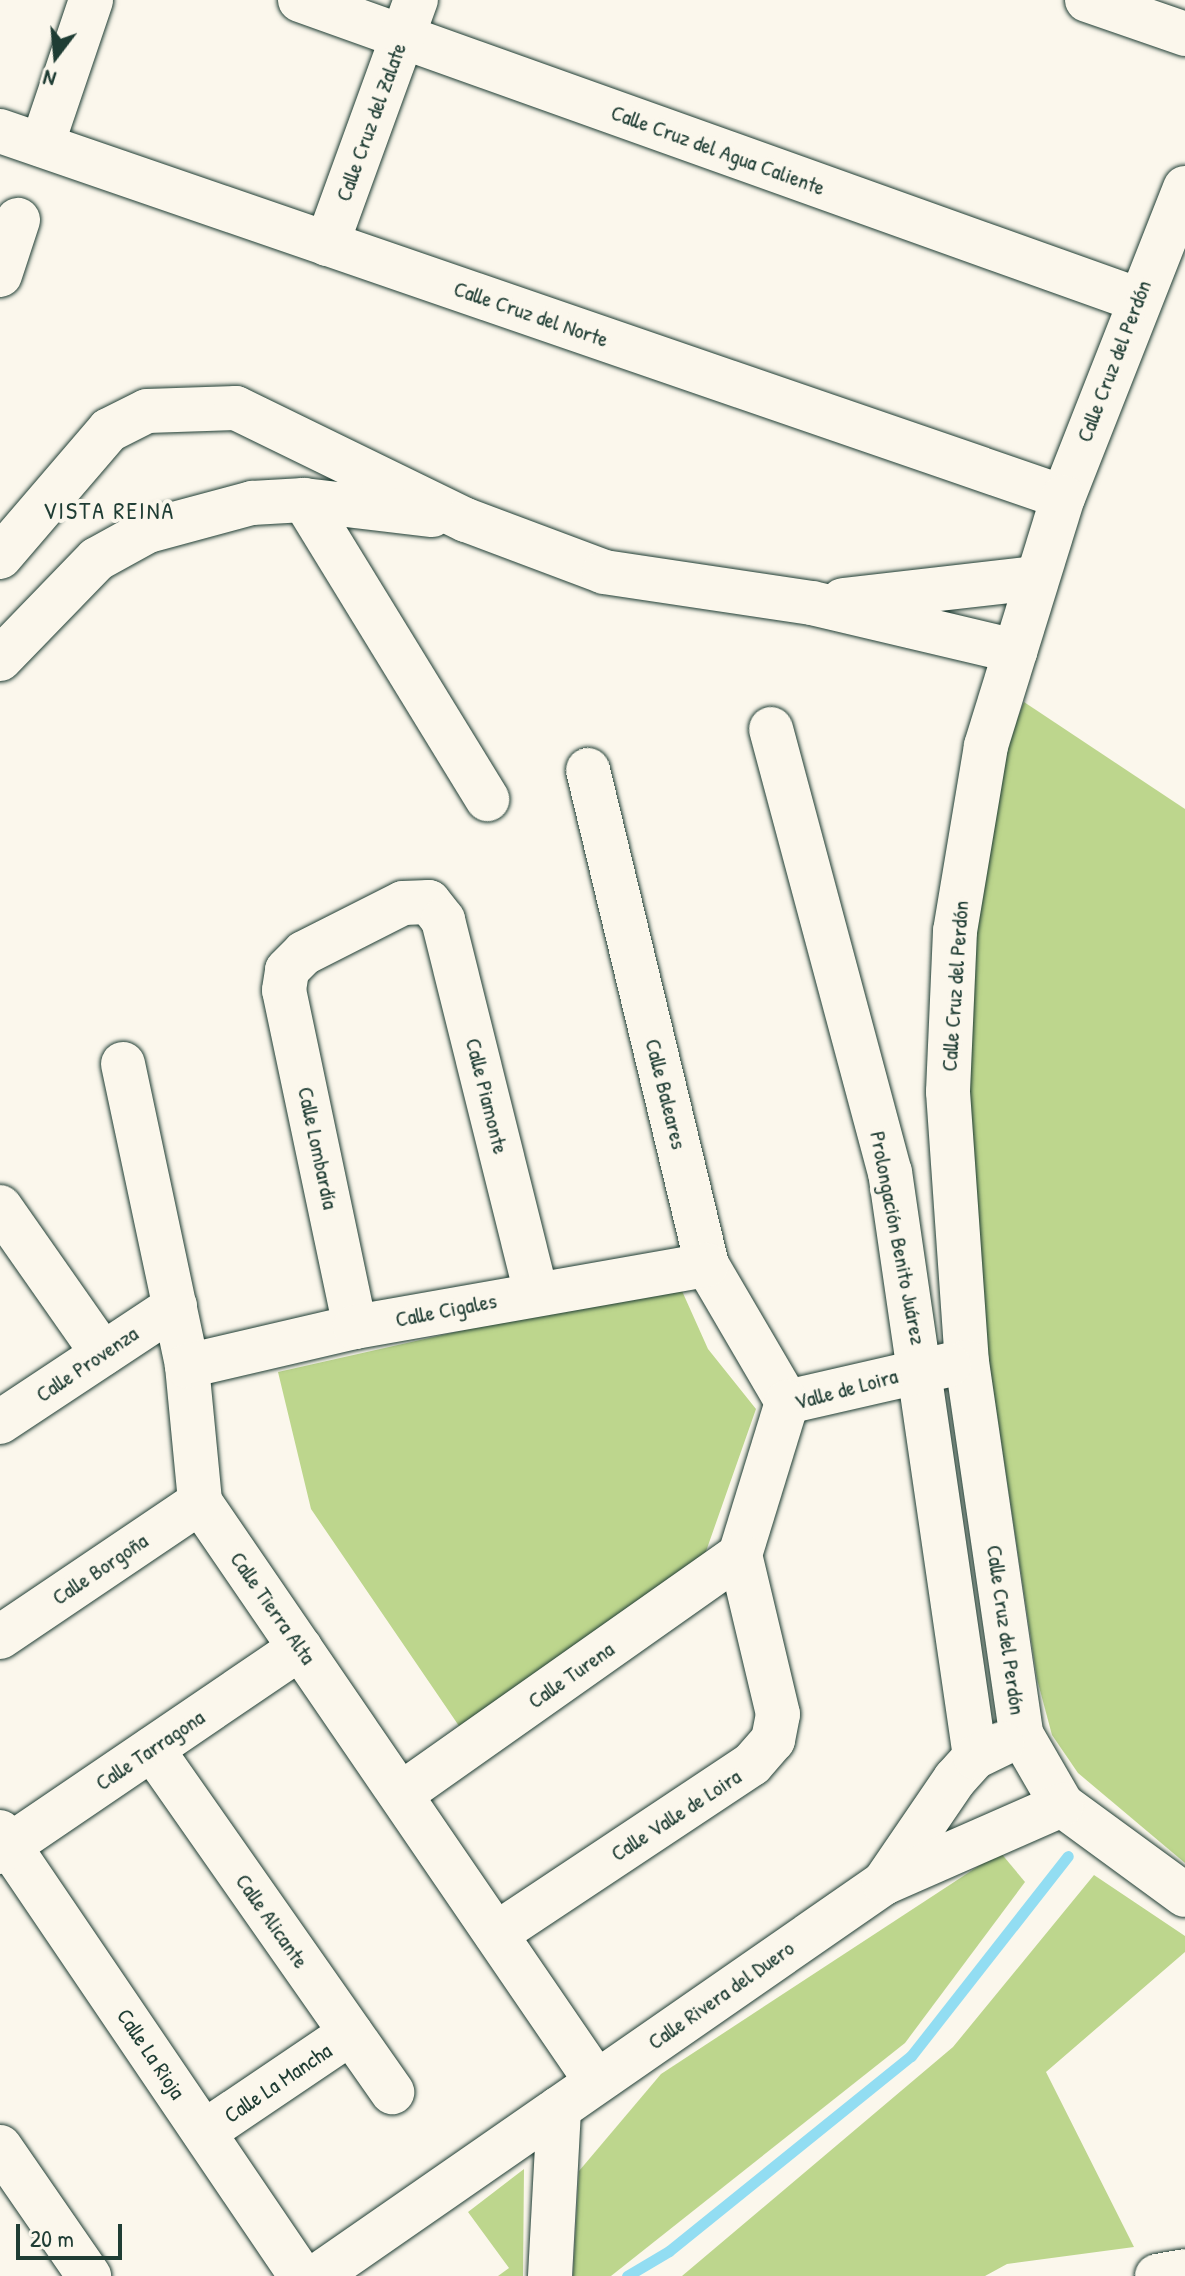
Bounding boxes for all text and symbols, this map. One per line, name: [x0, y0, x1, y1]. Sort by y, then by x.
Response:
north arrow: [16, 16, 96, 96]
street label: Calle Cruz del Zalate: [330, 39, 412, 205]
text: N: [40, 63, 59, 95]
street label: Calle Cruz del Agua Caliente: [608, 99, 828, 201]
street label: Calle Cruz del Norte: [450, 275, 612, 353]
street label: Calle Cruz del Perdón: [1071, 276, 1157, 446]
district label: VISTA REINA: [43, 497, 175, 525]
street label: Calle Cruz del Perdón: [936, 900, 974, 1072]
street label: Calle Piamonte: [460, 1035, 514, 1157]
street label: Calle Baleares: [640, 1036, 692, 1152]
street label: Calle Lombardía: [292, 1084, 344, 1212]
street label: Prolongación Benito Juárez: [864, 1129, 932, 1347]
street label: Calle Cigales: [393, 1287, 499, 1333]
street label: Calle Provenza: [31, 1320, 143, 1408]
street label: Valle de Loira: [792, 1363, 900, 1415]
street label: Calle Borgoña: [47, 1527, 153, 1611]
street label: Calle Cruz del Perdón: [981, 1543, 1031, 1717]
street label: Calle Tierra Alta: [225, 1547, 321, 1669]
street label: Calle Turena: [523, 1636, 619, 1714]
street label: Calle Tarragona: [91, 1704, 209, 1796]
street label: Calle Valle de Loira: [606, 1763, 746, 1867]
street label: Calle Alicante: [230, 1869, 314, 1973]
street label: Calle Rivera del Duero: [643, 1935, 799, 2055]
street label: Calle La Rioja: [111, 2004, 191, 2104]
street label: Calle La Mancha: [219, 2037, 337, 2129]
scale bar: [20, 2208, 126, 2258]
text: 20 m: [30, 2222, 74, 2254]

